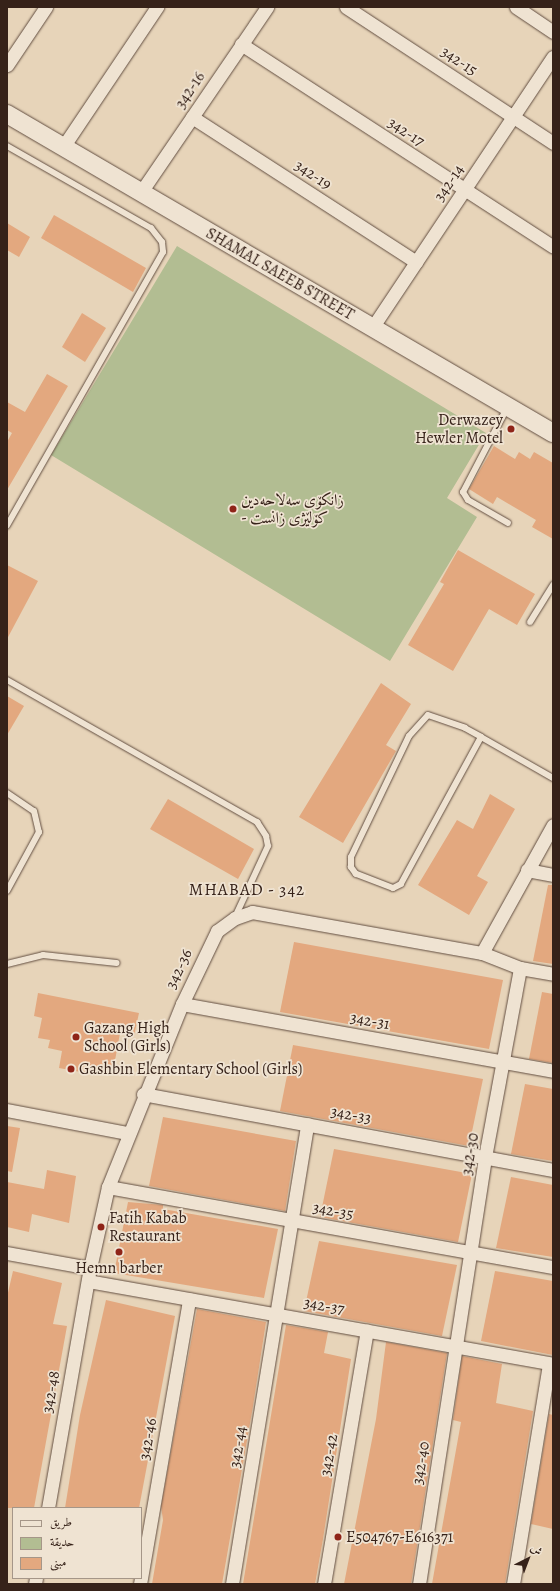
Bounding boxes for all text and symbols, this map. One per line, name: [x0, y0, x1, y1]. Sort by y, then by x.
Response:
street label: 342-15: [437, 42, 481, 80]
street label: 342-16: [171, 68, 209, 112]
street label: 342-17: [384, 113, 428, 151]
street label: 342-19: [291, 156, 335, 194]
street label: 342-14: [430, 161, 468, 205]
street label: SHAMAL SAEEB STREET: [202, 224, 358, 324]
place label: Derwazey Hewler Motel: [415, 410, 503, 448]
marker: Derwazey Hewler Motel: [506, 424, 516, 434]
place label: زانکۆی سەلاحەدین - کۆلێژی زانست: [241, 490, 344, 528]
marker: زانکۆی سەلاحەدین - کۆلێژی زانست: [228, 504, 238, 514]
district label: MHABAD - 342: [188, 880, 306, 900]
street label: 342-36: [162, 946, 196, 992]
street label: 342-31: [349, 1008, 391, 1034]
place label: Gazang High School (Girls): [84, 1018, 171, 1056]
marker: Gazang High School (Girls): [71, 1032, 81, 1042]
place label: Gashbin Elementary School (Girls): [79, 1059, 302, 1079]
marker: Gashbin Elementary School (Girls): [66, 1064, 76, 1074]
street label: 342-33: [329, 1102, 373, 1128]
street label: 342-30: [457, 1131, 483, 1177]
street label: 342-35: [311, 1198, 355, 1224]
place label: Fatih Kabab Restaurant: [109, 1208, 187, 1246]
marker: Fatih Kabab Restaurant: [96, 1222, 106, 1232]
marker: Hemn barber: [114, 1247, 124, 1257]
place label: Hemn barber: [75, 1258, 163, 1278]
street label: 342-37: [302, 1293, 346, 1319]
street label: 342-48: [38, 1369, 64, 1415]
street label: 342-46: [135, 1417, 161, 1461]
street label: 342-44: [225, 1425, 251, 1469]
street label: 342-42: [316, 1432, 342, 1478]
street label: 342-40: [408, 1440, 434, 1486]
legend: [12, 1507, 142, 1579]
text: طريق: [50, 1514, 72, 1530]
place label: E504767-E616371: [346, 1527, 453, 1547]
marker: E504767-E616371: [333, 1532, 343, 1542]
text: حديقة: [50, 1534, 74, 1550]
north arrow: [508, 1539, 548, 1579]
text: ش: [527, 1540, 545, 1559]
text: مبنى: [50, 1554, 66, 1570]

